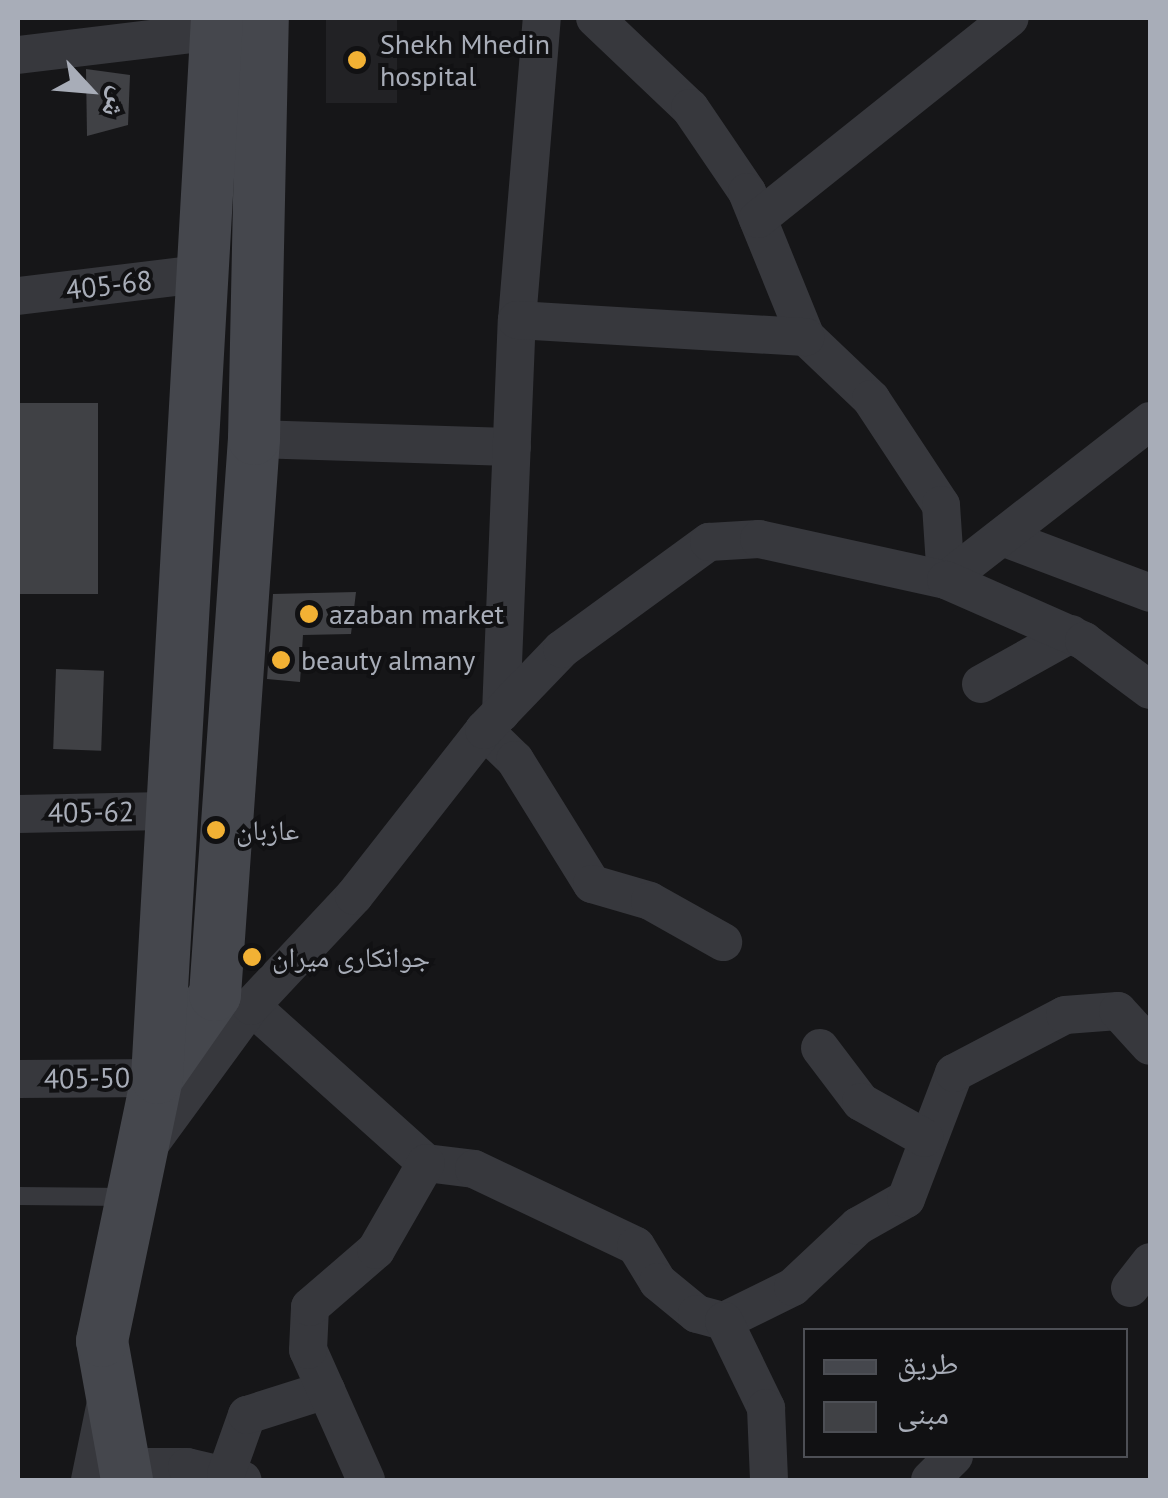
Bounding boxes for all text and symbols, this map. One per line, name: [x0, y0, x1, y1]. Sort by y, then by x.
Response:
place label: Shekh Mhedin hospital: [380, 27, 550, 93]
north arrow: [40, 40, 140, 140]
marker: Shekh Mhedin hospital: [344, 47, 370, 73]
text: ش: [94, 82, 141, 125]
street label: 405-68: [64, 263, 154, 307]
place label: azaban market: [329, 597, 504, 631]
marker: azaban market: [298, 603, 320, 625]
place label: beauty almany: [301, 643, 476, 677]
marker: beauty almany: [270, 649, 292, 671]
street label: 405-62: [48, 794, 134, 830]
place label: عازبان: [236, 813, 299, 847]
marker: عازبان: [205, 819, 227, 841]
place label: جوانكاری میران: [272, 940, 430, 974]
marker: جوانكاری میران: [241, 946, 263, 968]
street label: 405-50: [44, 1060, 130, 1096]
legend: [803, 1328, 1128, 1458]
text: طريق: [897, 1343, 958, 1382]
text: مبنى: [897, 1393, 949, 1432]

